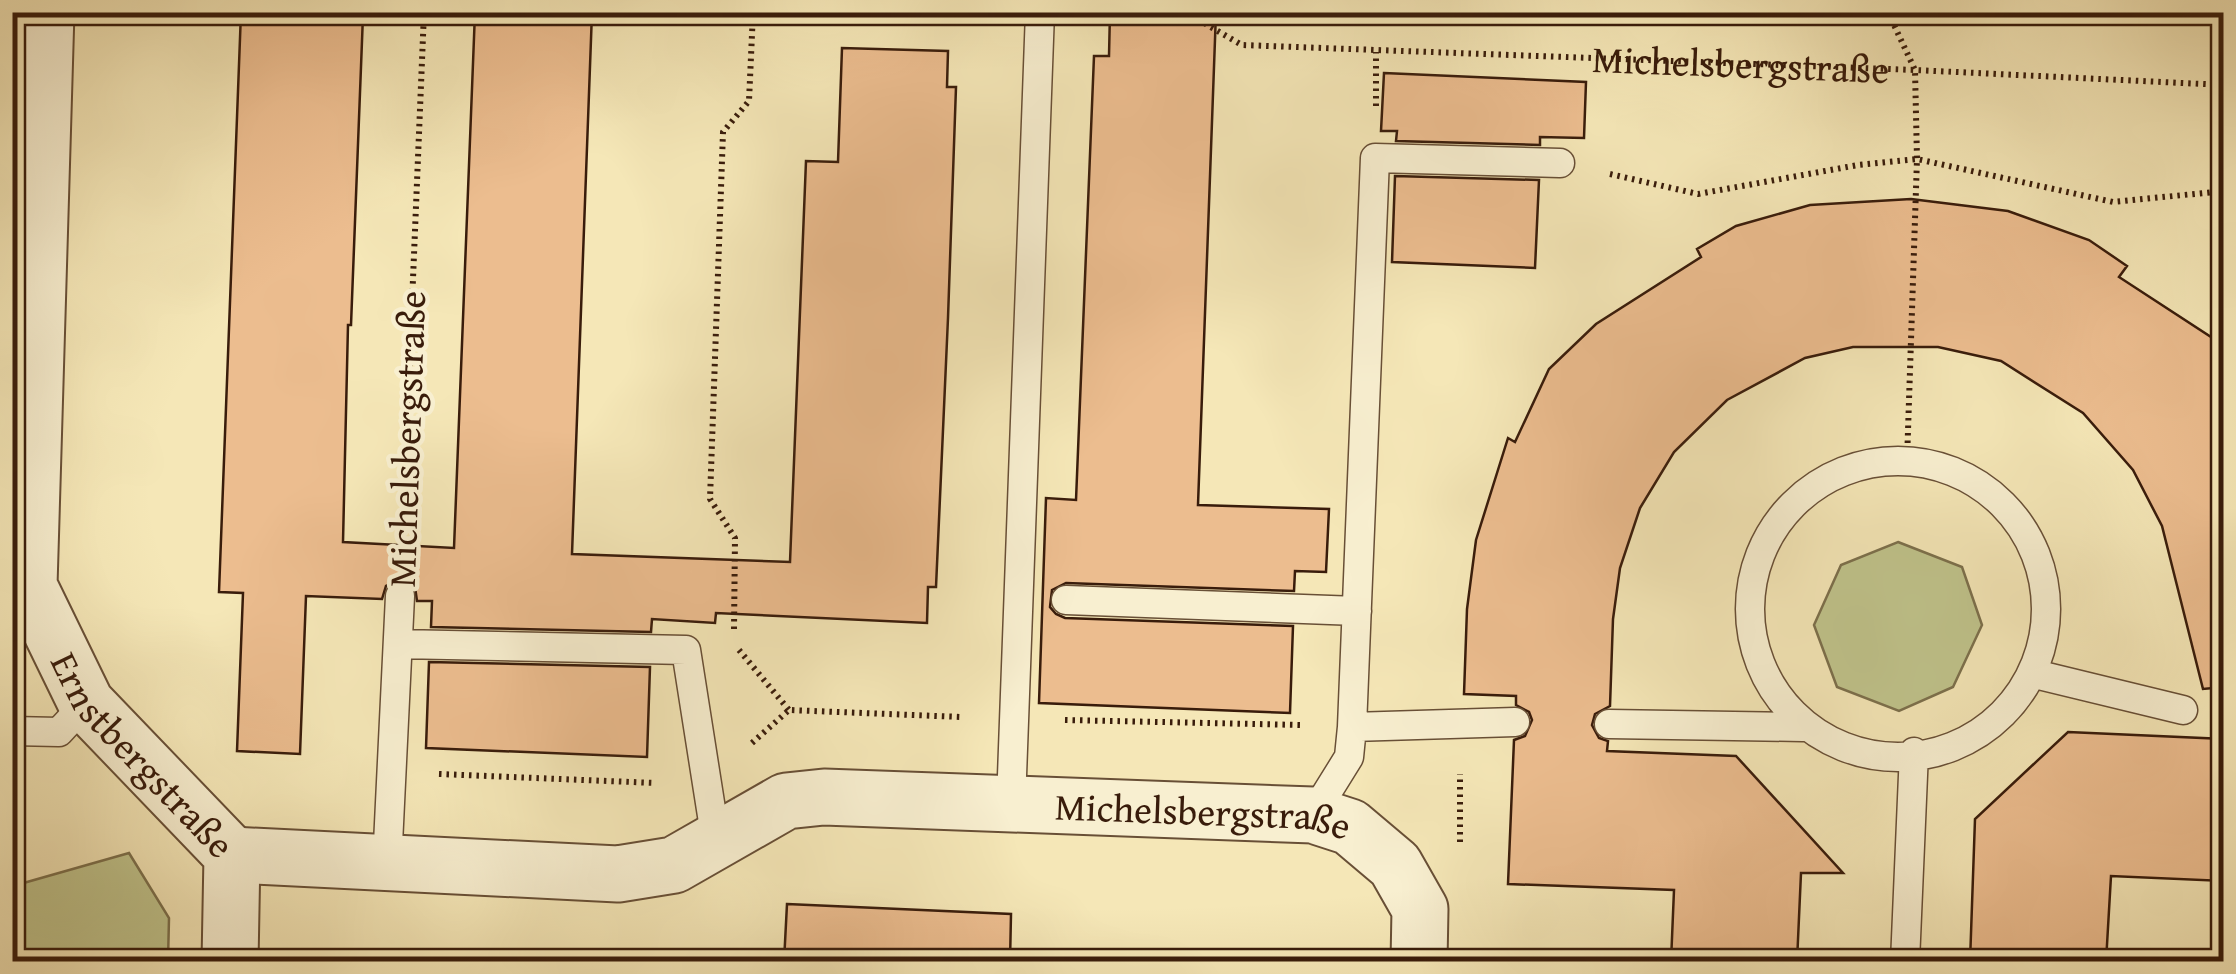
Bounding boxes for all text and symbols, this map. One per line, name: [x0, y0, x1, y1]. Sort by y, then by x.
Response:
street label: Michelsbergstraße: [1591, 30, 1890, 97]
street label: Michelsbergstraße: [373, 290, 439, 588]
street label: Ernstbergstraße: [37, 642, 248, 870]
street label: Michelsbergstraße: [1054, 778, 1359, 854]

